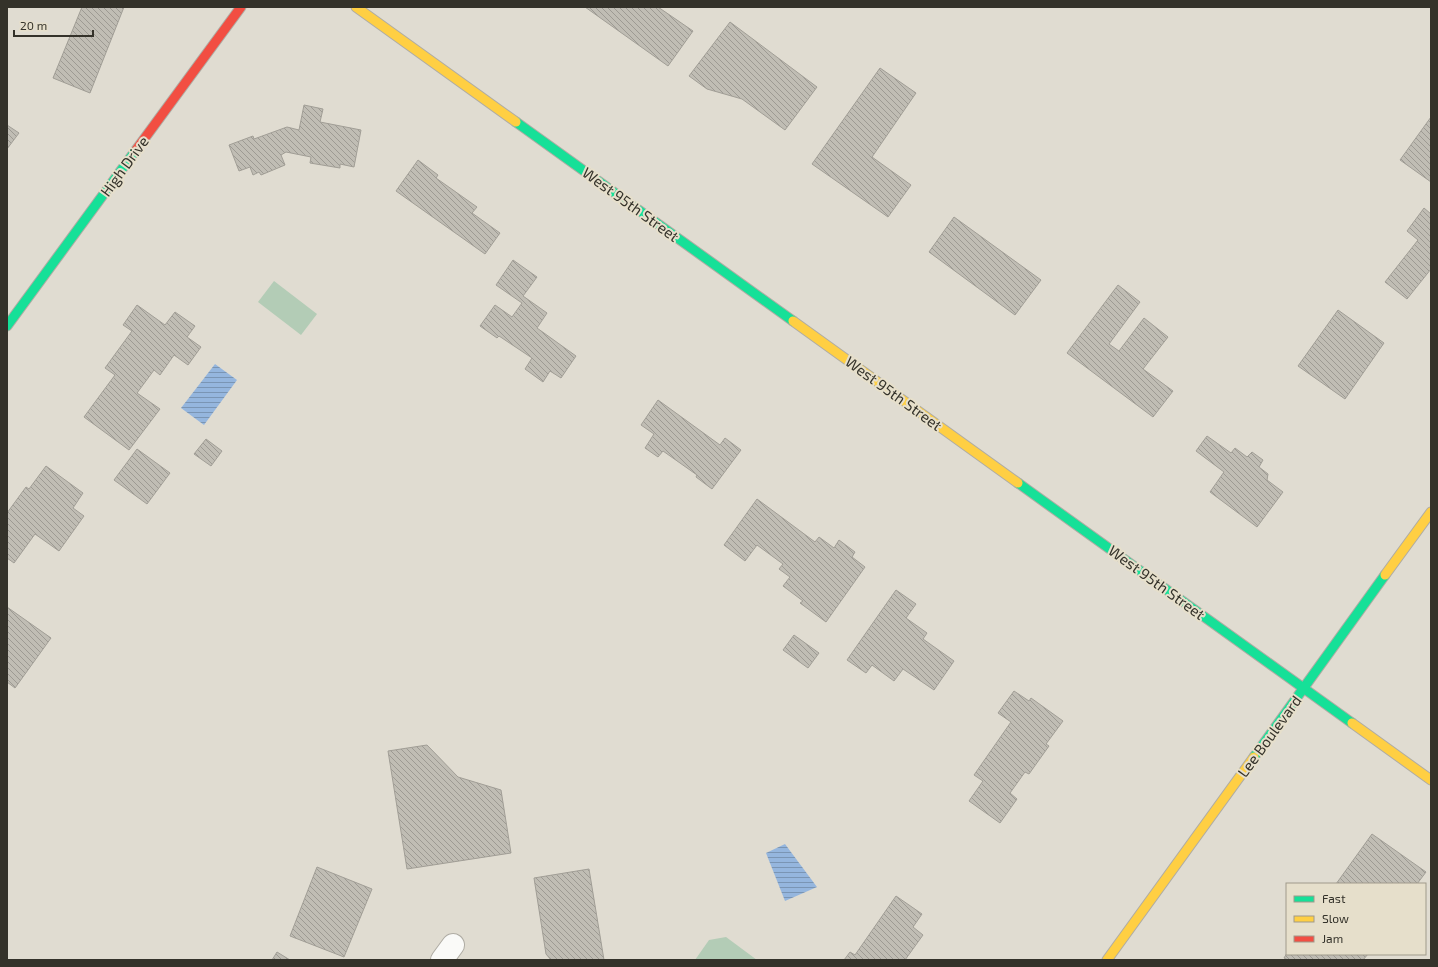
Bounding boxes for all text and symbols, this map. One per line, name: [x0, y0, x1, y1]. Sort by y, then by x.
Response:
scale bar: [14, 12, 93, 38]
text: 20 m: [20, 18, 47, 32]
street label: High Drive: [96, 132, 152, 200]
street label: West 95th Street: [579, 163, 683, 245]
street label: West 95th Street: [842, 352, 946, 434]
street label: West 95th Street: [1105, 541, 1209, 623]
street label: Lee Boulevard: [1233, 692, 1305, 780]
legend: [1286, 883, 1426, 955]
text: Fast: [1322, 891, 1346, 905]
text: Slow: [1322, 911, 1349, 925]
text: Jam: [1322, 931, 1343, 945]

